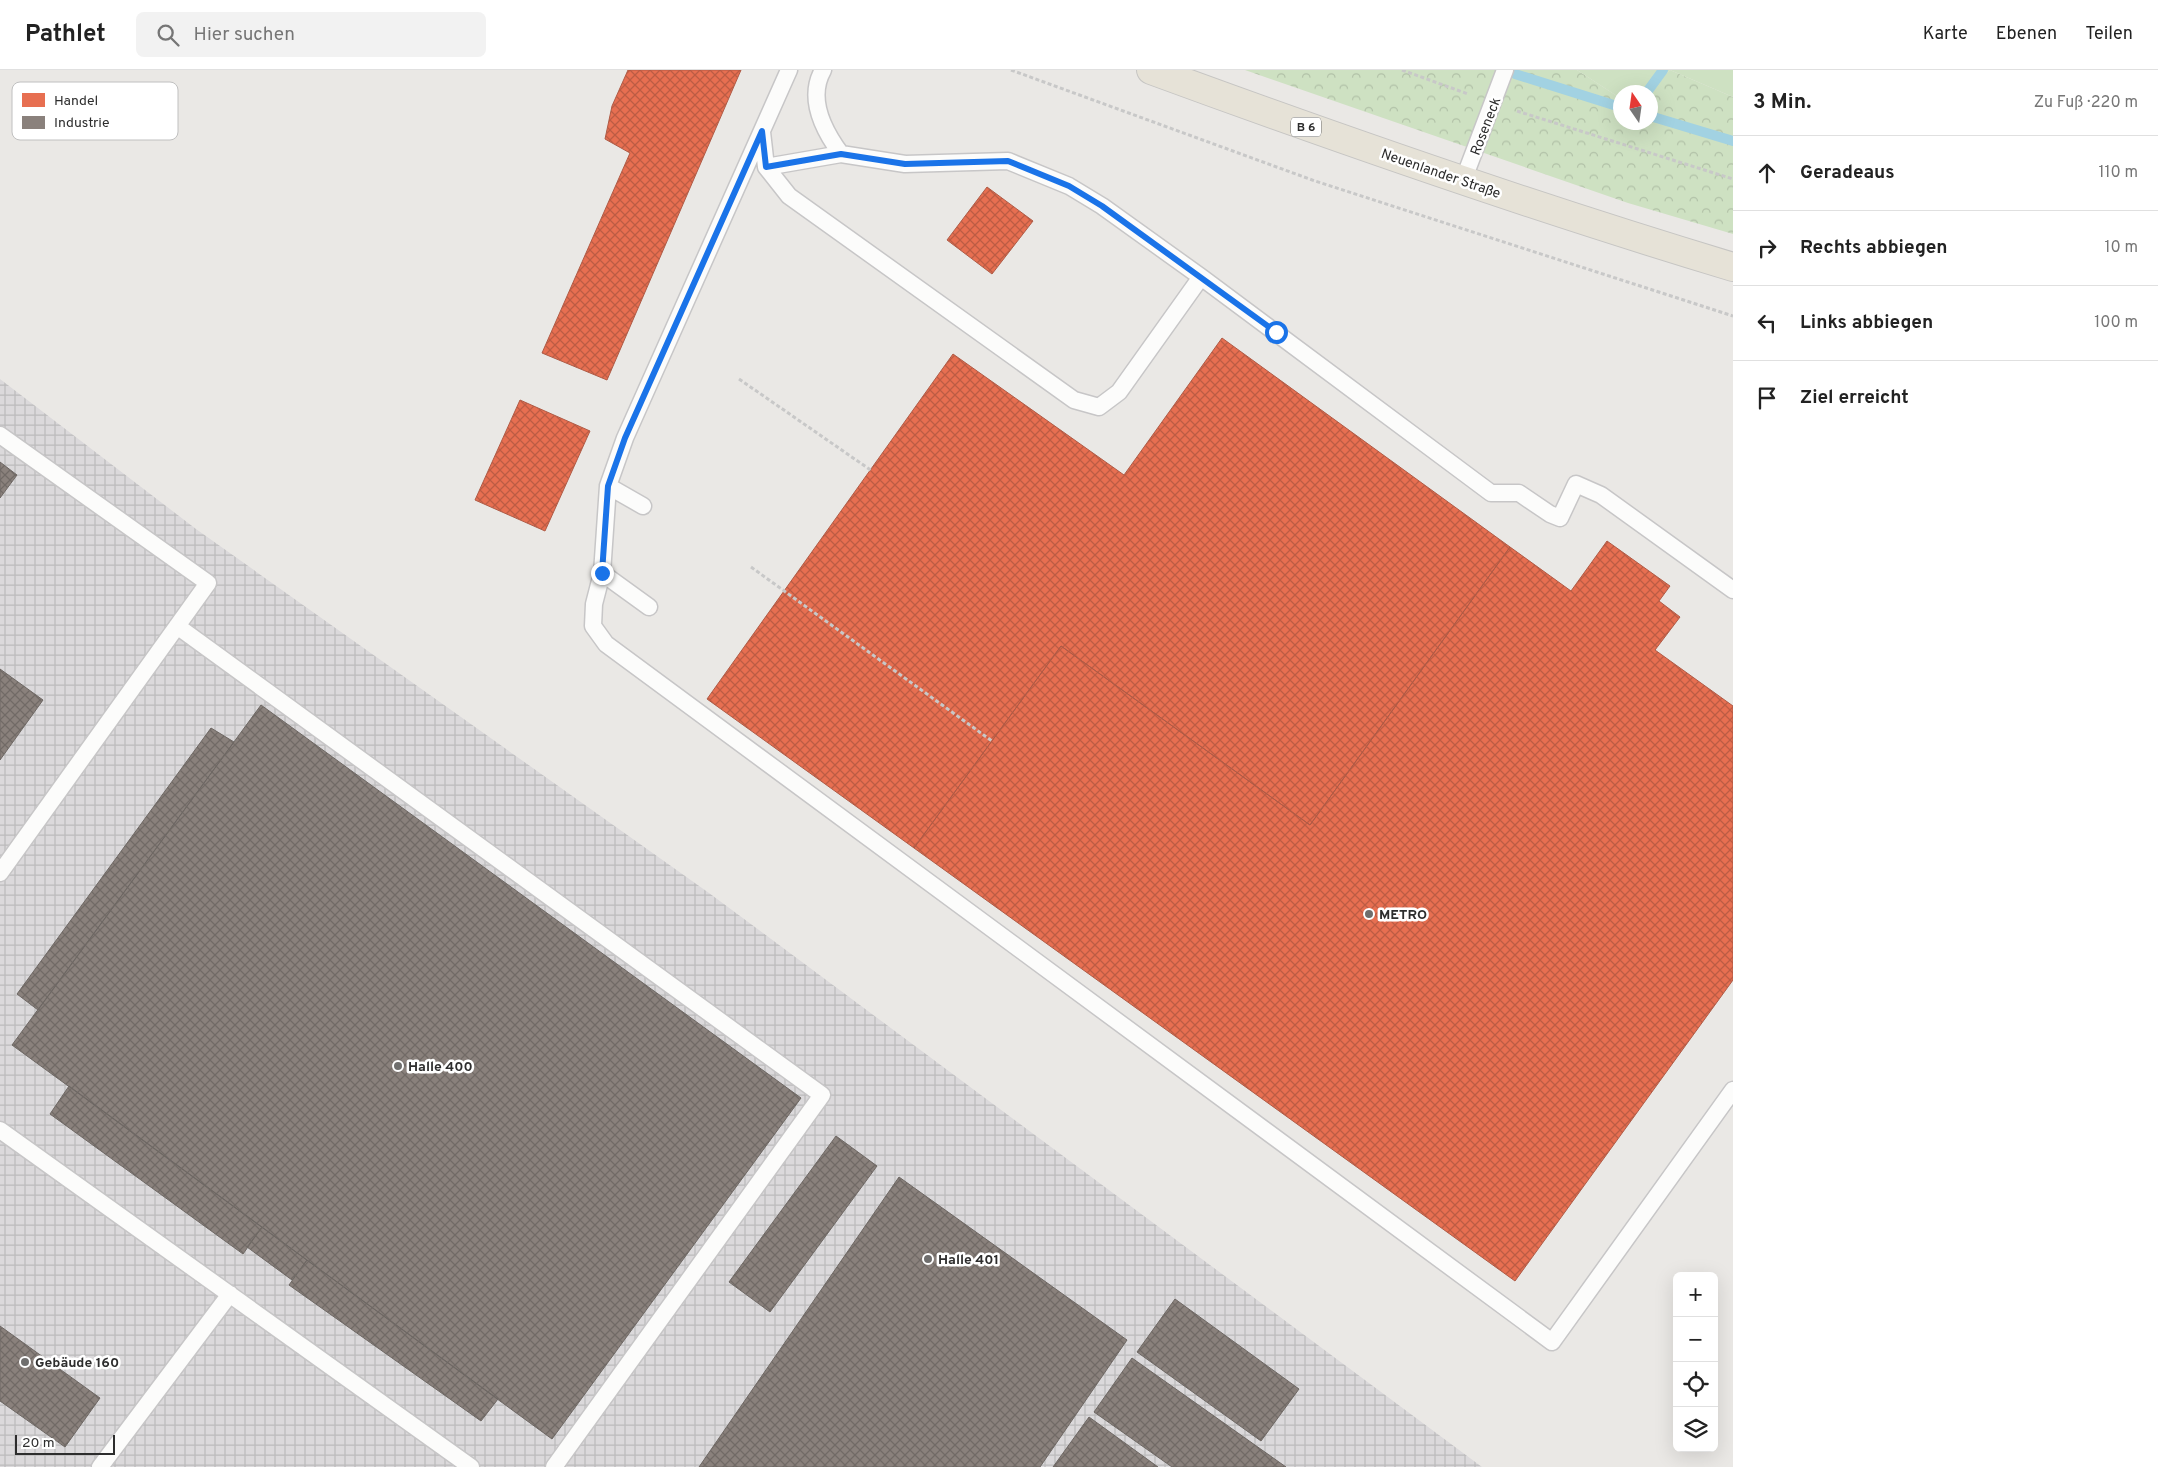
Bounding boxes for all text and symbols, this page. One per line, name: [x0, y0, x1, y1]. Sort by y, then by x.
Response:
search box: [136, 12, 486, 57]
text: Pathlet: [25, 20, 106, 50]
icon: search: [154, 21, 182, 49]
text: Hier suchen: [194, 23, 295, 47]
text: Karte: [1923, 23, 1968, 46]
text: Ebenen: [1996, 23, 2057, 46]
text: Teilen: [2085, 23, 2133, 46]
legend: [12, 82, 178, 140]
north arrow: [1613, 85, 1658, 130]
text: 3 Min.: [1753, 89, 1811, 116]
text: Handel: [54, 93, 98, 110]
text: Zu Fuß · 220 m: [2034, 93, 2138, 113]
street label: Roseneck: [1468, 95, 1505, 158]
text: Industrie: [54, 115, 109, 132]
road number: B 6: [1291, 118, 1321, 136]
street label: Neuenlander Straße: [1379, 146, 1502, 203]
icon: ahead: [1753, 159, 1781, 187]
text: Geradeaus: [1800, 161, 1895, 185]
text: 110 m: [2098, 163, 2138, 183]
icon: right: [1753, 234, 1781, 262]
text: Rechts abbiegen: [1800, 236, 1948, 260]
text: 10 m: [2104, 238, 2138, 258]
icon: left: [1753, 309, 1781, 337]
text: Links abbiegen: [1800, 311, 1933, 335]
text: 100 m: [2094, 313, 2138, 333]
route start: [1265, 321, 1288, 344]
icon: arrive: [1753, 384, 1781, 412]
text: Ziel erreicht: [1800, 386, 1909, 410]
route end: [591, 562, 614, 585]
place label: METRO: [1379, 907, 1427, 924]
marker: METRO: [1363, 908, 1375, 920]
place label: Halle 400: [408, 1059, 473, 1076]
marker: Halle 400: [392, 1060, 404, 1072]
place label: Halle 401: [938, 1252, 999, 1269]
marker: Halle 401: [922, 1253, 934, 1265]
map controls: [1673, 1272, 1718, 1452]
button: +: [1673, 1272, 1718, 1317]
button: −: [1673, 1317, 1718, 1362]
place label: Gebäude 160: [35, 1355, 119, 1372]
marker: Gebäude 160: [19, 1356, 31, 1368]
button: locate: [1673, 1362, 1718, 1407]
button: layers: [1673, 1407, 1718, 1452]
scale bar: [15, 1432, 115, 1455]
text: 20 m: [22, 1435, 55, 1452]

